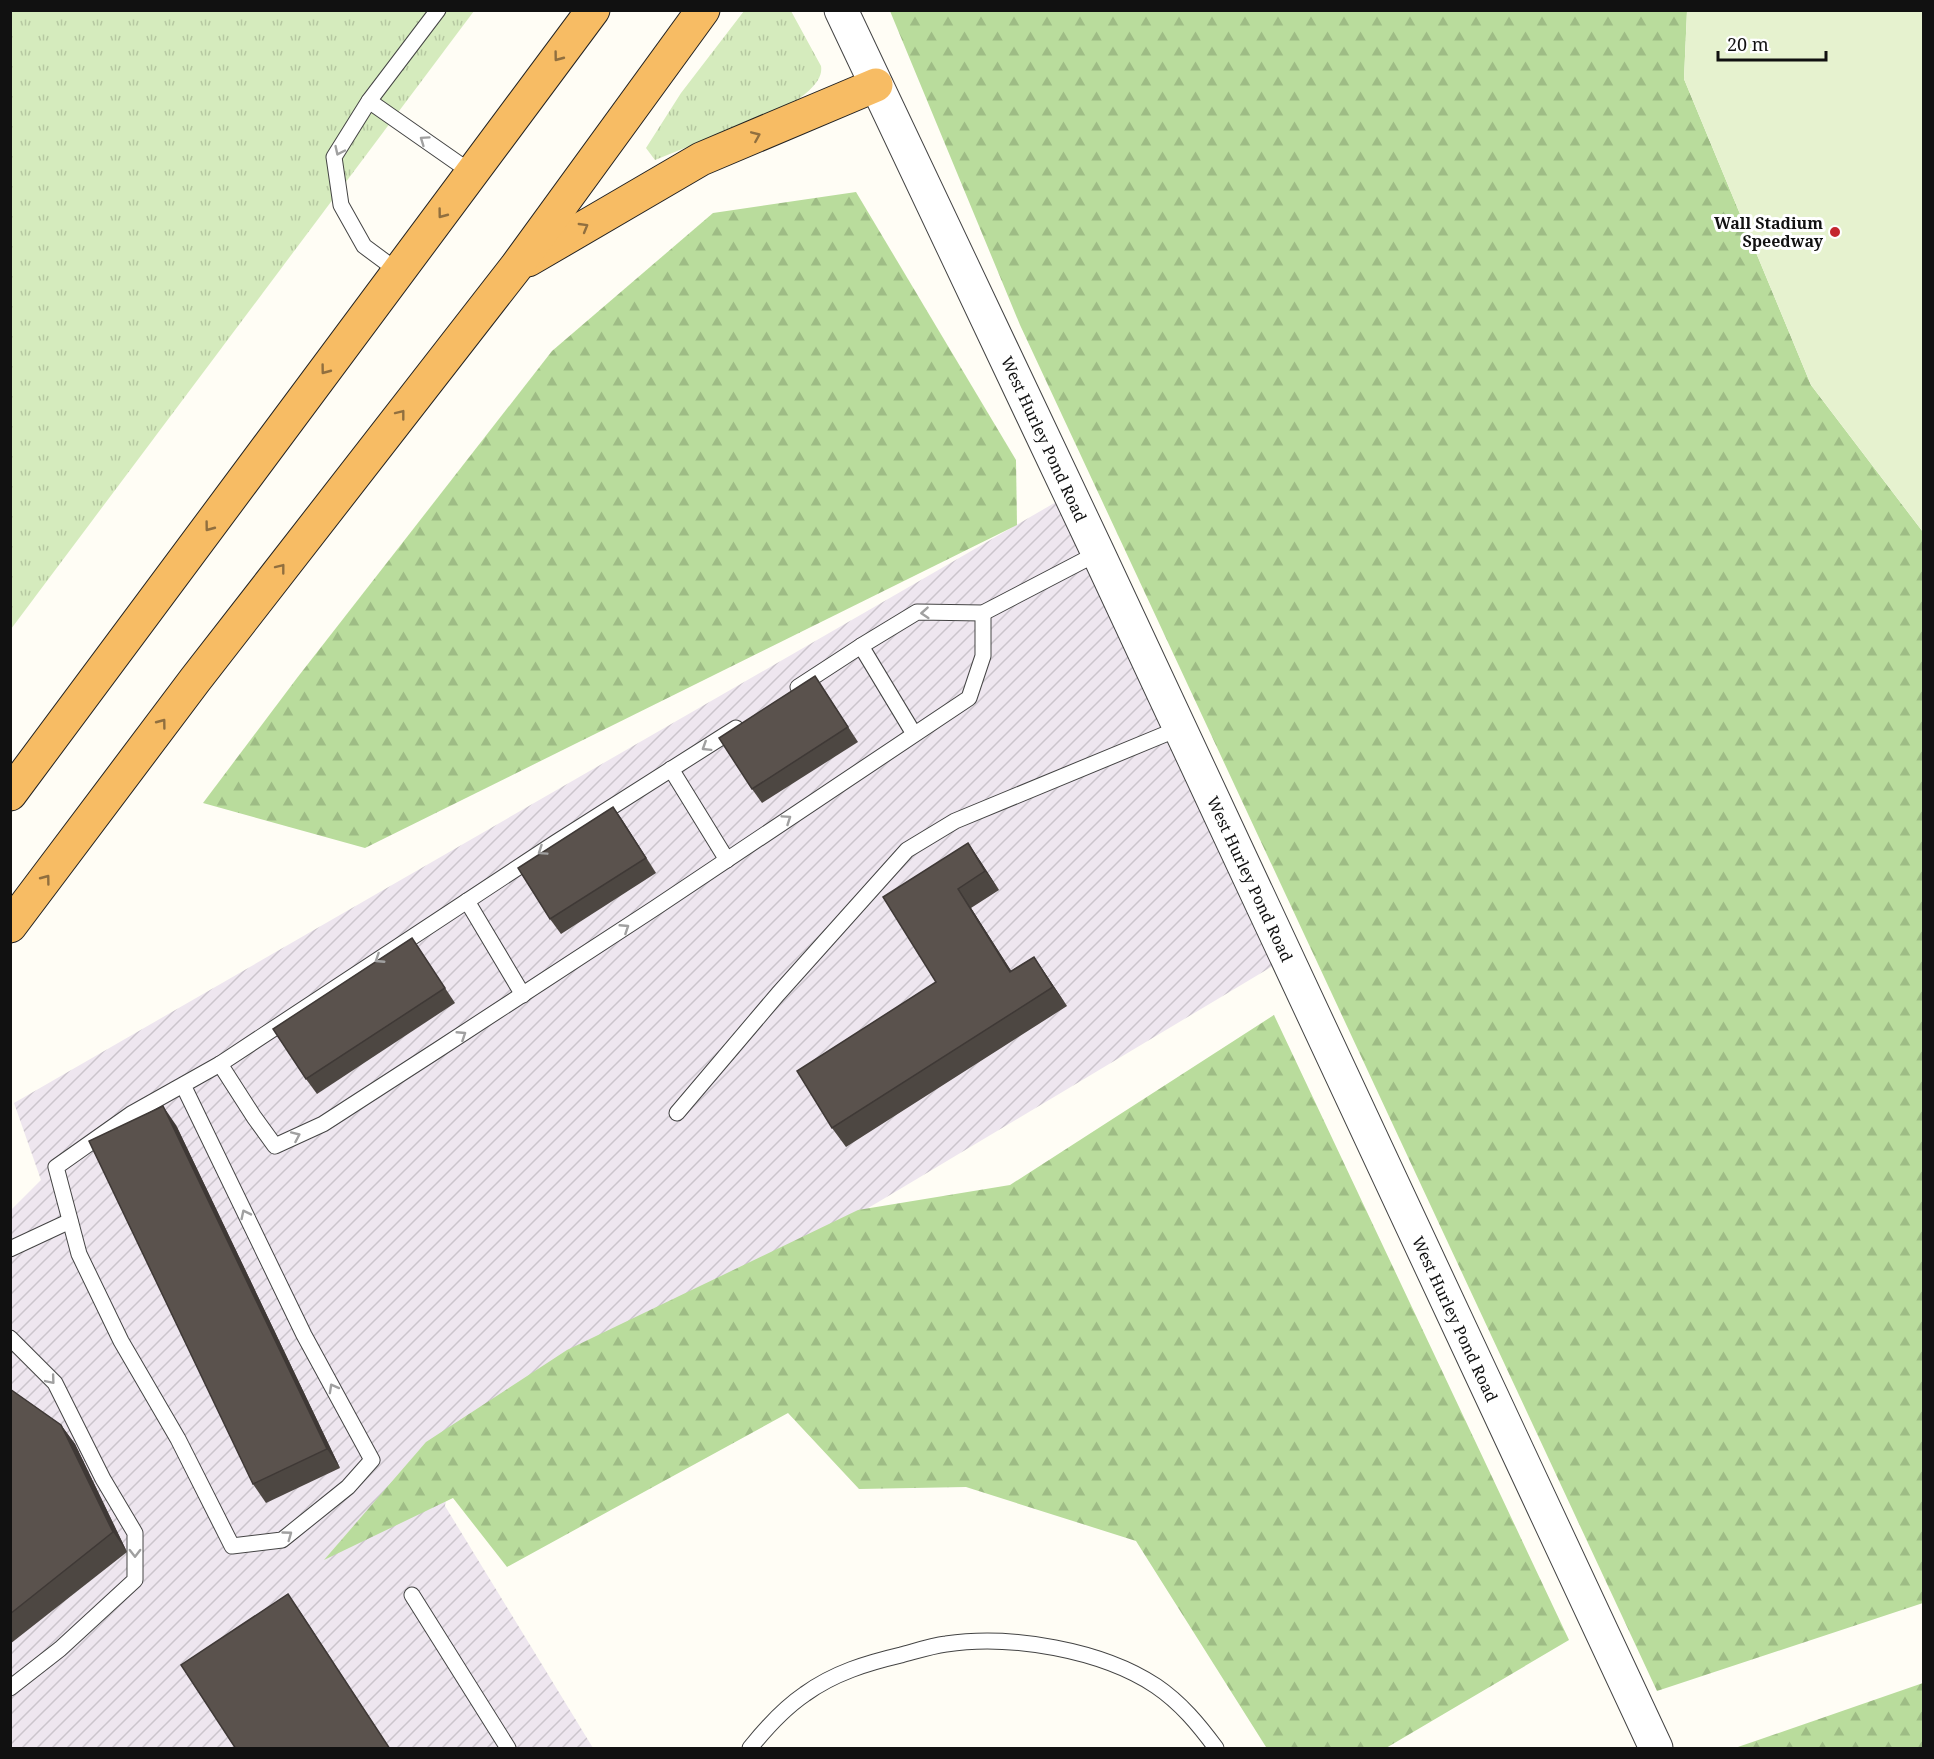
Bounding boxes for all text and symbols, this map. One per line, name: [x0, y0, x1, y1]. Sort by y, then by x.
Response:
scale bar: [1718, 24, 1826, 62]
text: 20 m: [1727, 32, 1769, 56]
one-way arrow: [554, 51, 565, 62]
one-way arrow: [750, 131, 761, 143]
one-way arrow: [420, 136, 431, 147]
one-way arrow: [334, 145, 346, 156]
one-way arrow: [438, 207, 449, 218]
place label: Wall Stadium Speedway: [1714, 212, 1824, 252]
one-way arrow: [578, 223, 588, 234]
marker: Wall Stadium Speedway: [1828, 225, 1842, 239]
street label: West Hurley Pond Road: [996, 353, 1092, 525]
one-way arrow: [322, 364, 333, 375]
one-way arrow: [394, 410, 405, 421]
one-way arrow: [205, 520, 216, 531]
one-way arrow: [274, 564, 285, 575]
one-way arrow: [920, 606, 929, 619]
one-way arrow: [155, 718, 166, 729]
one-way arrow: [702, 739, 712, 751]
street label: West Hurley Pond Road: [1202, 793, 1298, 965]
one-way arrow: [780, 815, 791, 826]
one-way arrow: [537, 844, 548, 855]
one-way arrow: [38, 875, 49, 886]
one-way arrow: [619, 923, 629, 935]
one-way arrow: [375, 952, 386, 963]
one-way arrow: [456, 1030, 466, 1042]
one-way arrow: [289, 1132, 300, 1144]
one-way arrow: [241, 1209, 253, 1220]
street label: West Hurley Pond Road: [1407, 1233, 1503, 1405]
one-way arrow: [44, 1373, 55, 1384]
one-way arrow: [329, 1384, 340, 1394]
one-way arrow: [281, 1531, 292, 1542]
one-way arrow: [129, 1549, 141, 1558]

